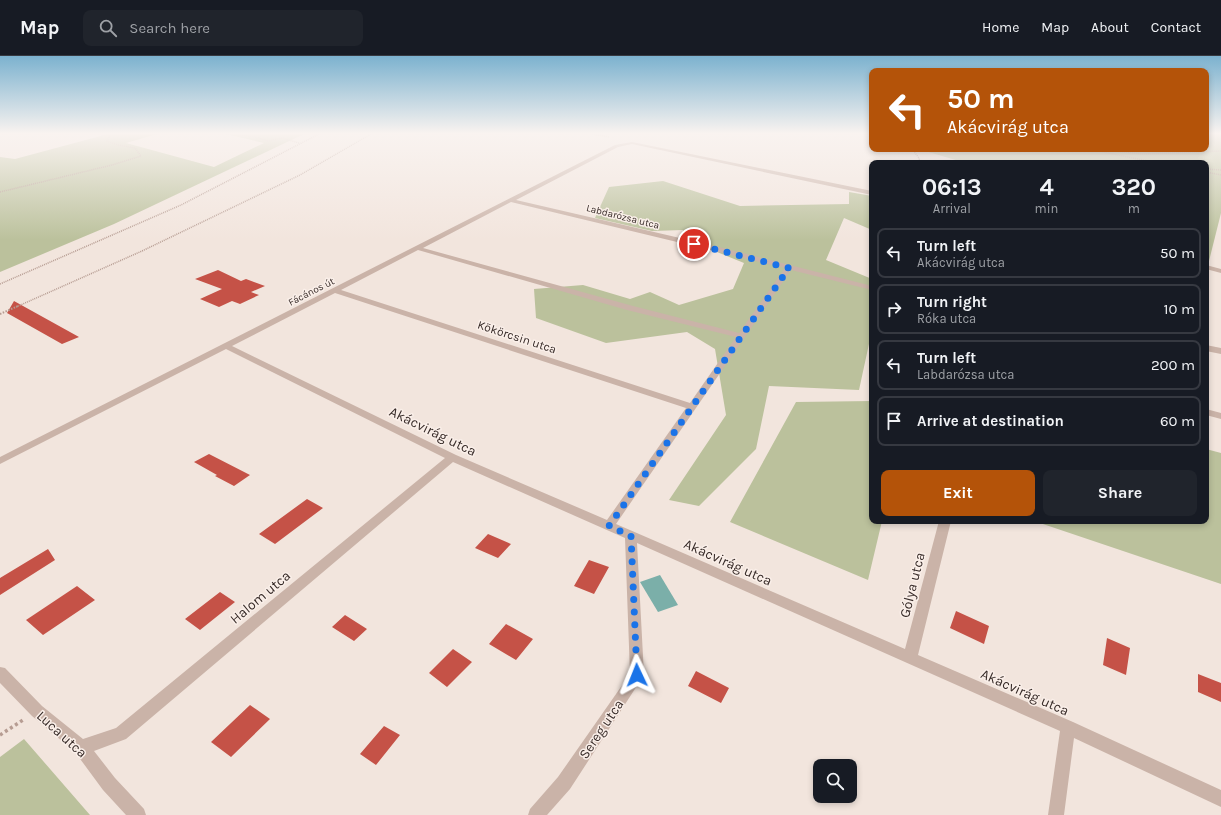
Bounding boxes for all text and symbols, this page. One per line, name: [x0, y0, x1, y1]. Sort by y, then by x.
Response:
search box: [83, 10, 363, 46]
text: Map: [20, 17, 59, 39]
icon: search: [97, 17, 119, 39]
text: Search here: [129, 19, 210, 37]
text: Home: [982, 19, 1019, 36]
text: Map: [1041, 19, 1069, 36]
text: About: [1091, 19, 1129, 36]
text: Contact: [1151, 19, 1201, 36]
text: 50 m: [947, 82, 1015, 115]
icon: left: [881, 84, 933, 136]
text: Akácvirág utca: [947, 116, 1069, 138]
text: 06:13: [922, 173, 982, 201]
text: 4: [1039, 173, 1054, 201]
text: 320: [1111, 173, 1156, 201]
text: Arrival: [933, 201, 971, 216]
text: min: [1035, 201, 1058, 216]
text: m: [1128, 201, 1140, 216]
street label: Labdarózsa utca: [585, 202, 661, 232]
pin: [677, 227, 711, 261]
icon: arrive: [683, 233, 705, 255]
text: Turn left: [917, 237, 976, 255]
icon: left: [883, 242, 905, 264]
text: 50 m: [1160, 244, 1195, 262]
text: Akácvirág utca: [917, 255, 1005, 270]
street label: Fácános út: [286, 275, 337, 309]
text: Turn right: [917, 293, 987, 311]
icon: right: [883, 298, 905, 320]
text: 10 m: [1164, 300, 1195, 318]
text: Róka utca: [917, 311, 976, 326]
street label: Kökörcsin utca: [476, 318, 558, 356]
text: Turn left: [917, 349, 976, 367]
icon: left: [883, 354, 905, 376]
text: 200 m: [1151, 356, 1195, 374]
text: Labdarózsa utca: [917, 367, 1014, 382]
street label: Akácvirág utca: [386, 403, 479, 460]
icon: arrive: [883, 410, 905, 432]
text: Arrive at destination: [917, 412, 1064, 430]
text: 60 m: [1160, 412, 1195, 430]
button: Exit: [881, 470, 1035, 516]
button: Share: [1043, 470, 1197, 516]
street label: Akácvirág utca: [681, 535, 775, 589]
street label: Gólya utca: [896, 551, 929, 620]
street label: Halom utca: [227, 567, 294, 628]
position arrow: [616, 654, 658, 696]
street label: Akácvirág utca: [978, 665, 1072, 719]
street label: Sereg utca: [575, 696, 627, 762]
street label: Luca utca: [33, 707, 90, 761]
map controls: [813, 759, 857, 803]
button: search: [813, 759, 857, 803]

